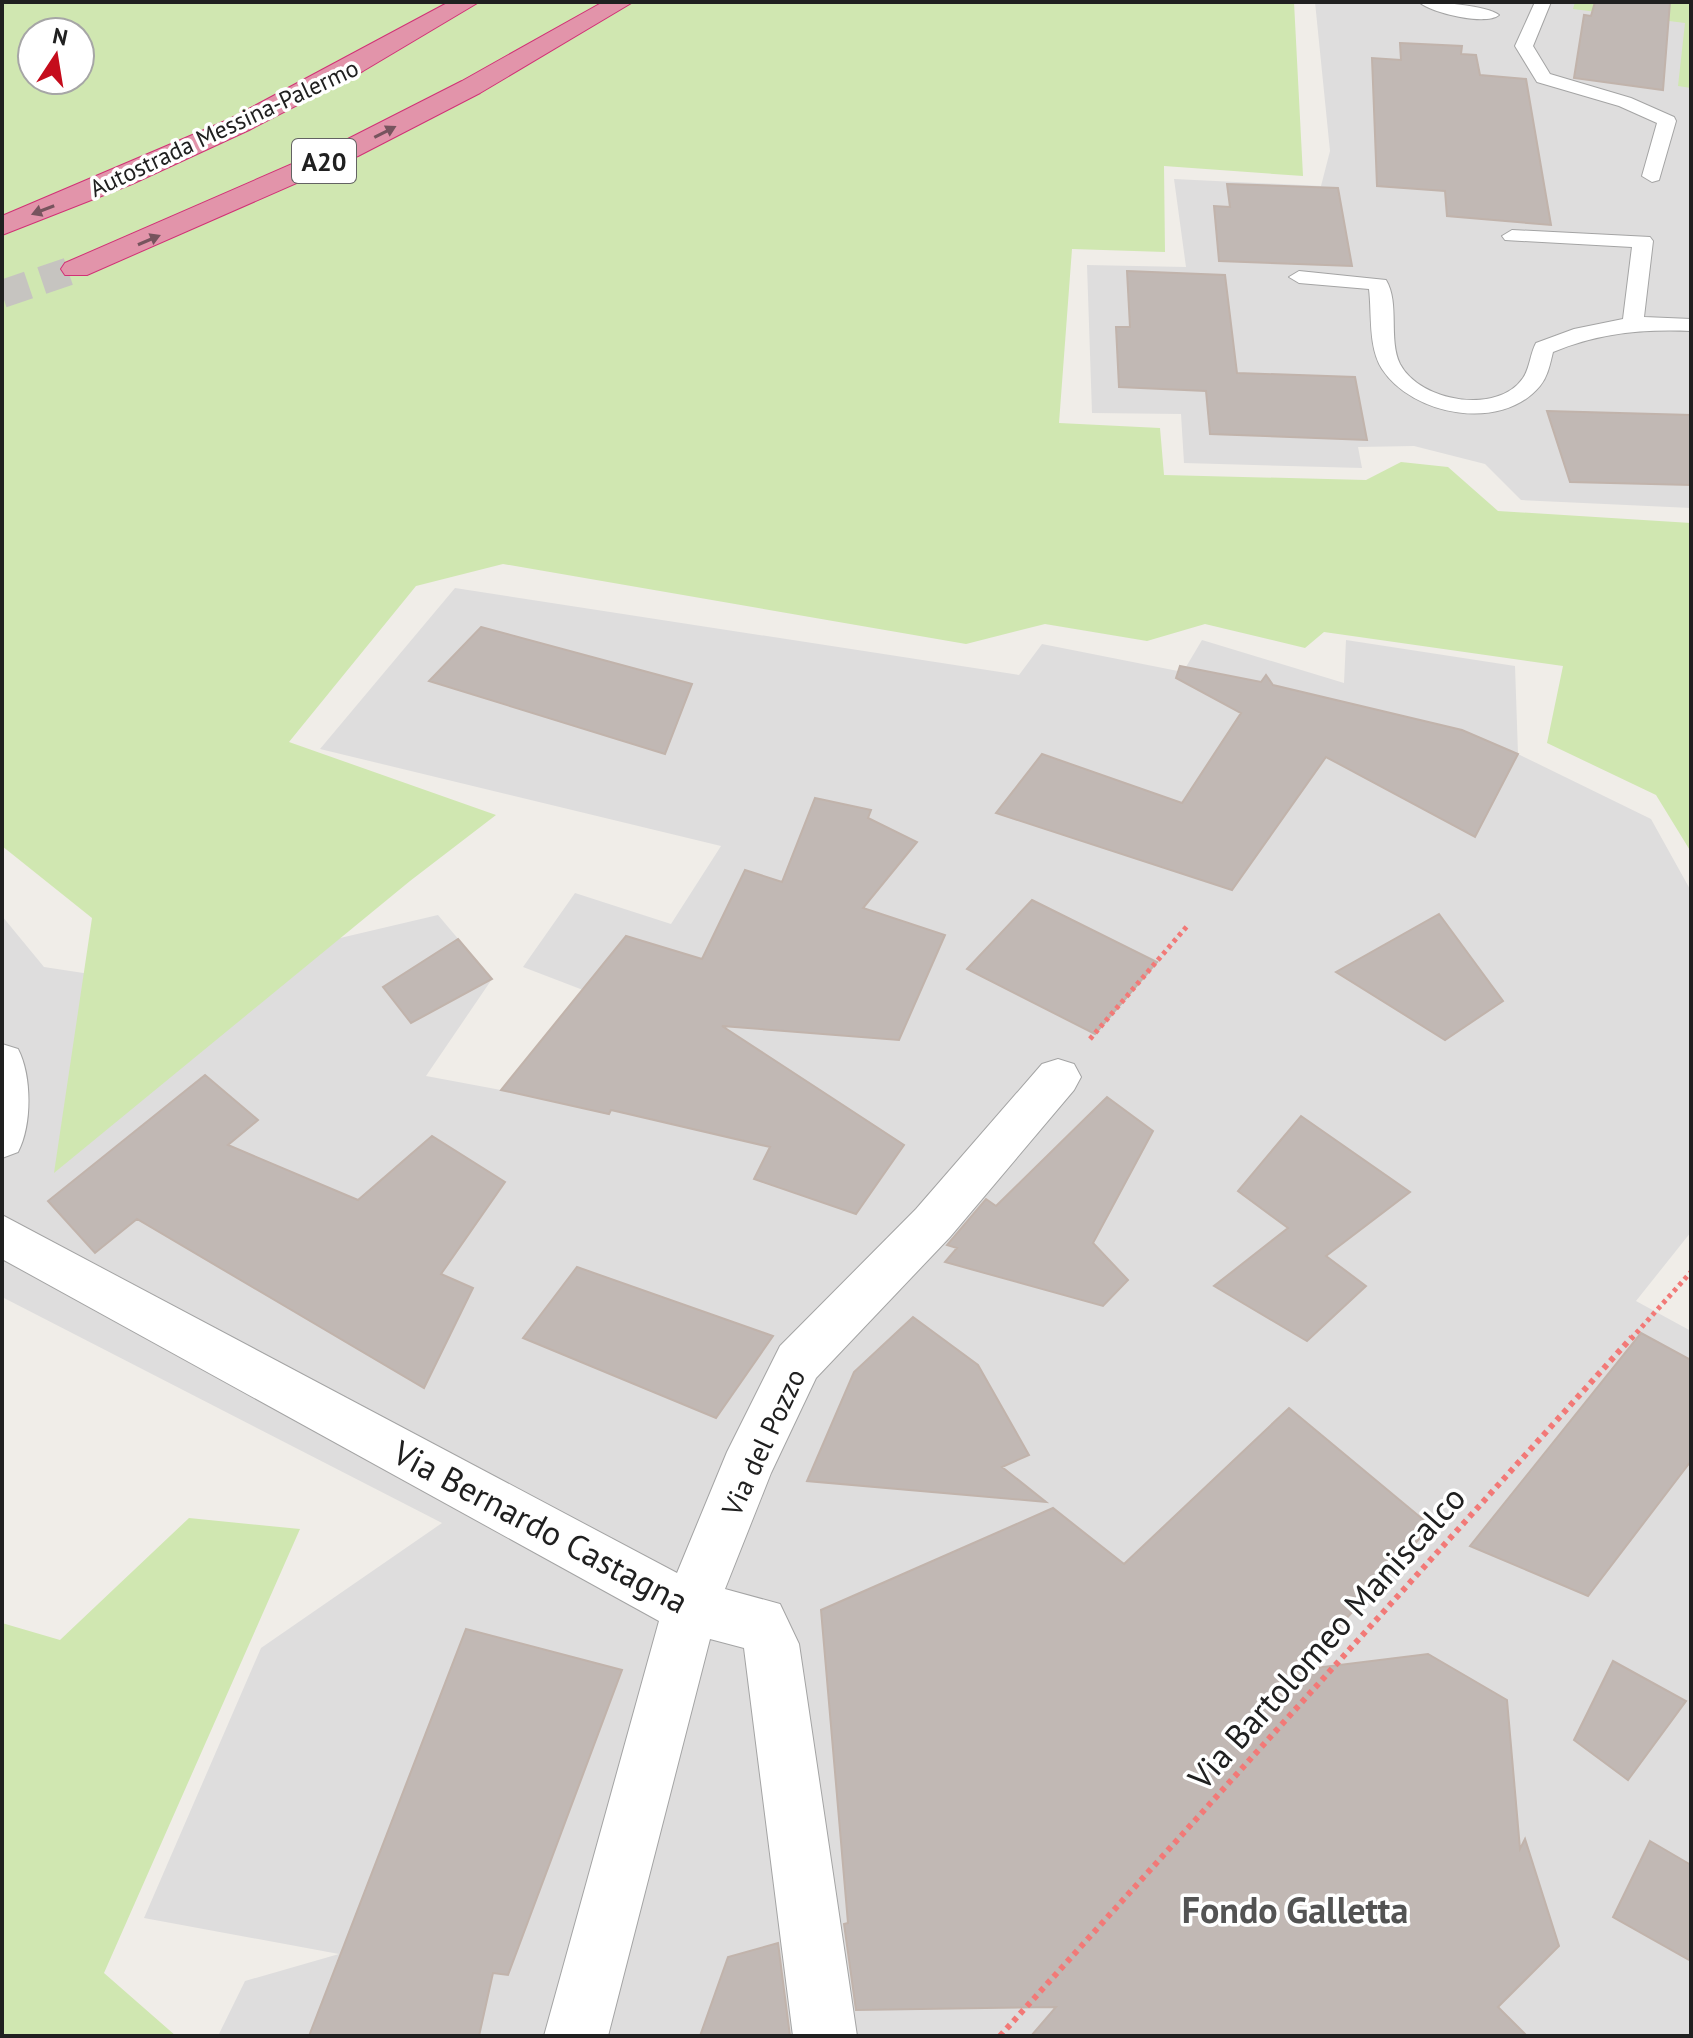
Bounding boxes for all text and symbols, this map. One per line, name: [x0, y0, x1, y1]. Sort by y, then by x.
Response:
north arrow: [16, 16, 96, 96]
text: N: [50, 21, 70, 52]
street label: Autostrada Messina-Palermo: [85, 52, 363, 204]
one-way arrow: [374, 125, 397, 139]
road number: A20: [292, 139, 356, 183]
one-way arrow: [31, 204, 55, 217]
one-way arrow: [137, 233, 160, 246]
street label: Via del Pozzo: [712, 1362, 813, 1523]
street label: Via Bernardo Castagna: [385, 1429, 696, 1622]
street label: Via Bartolomeo Maniscalco: [1177, 1476, 1474, 1799]
district label: Fondo Galletta: [1182, 1886, 1408, 1933]

